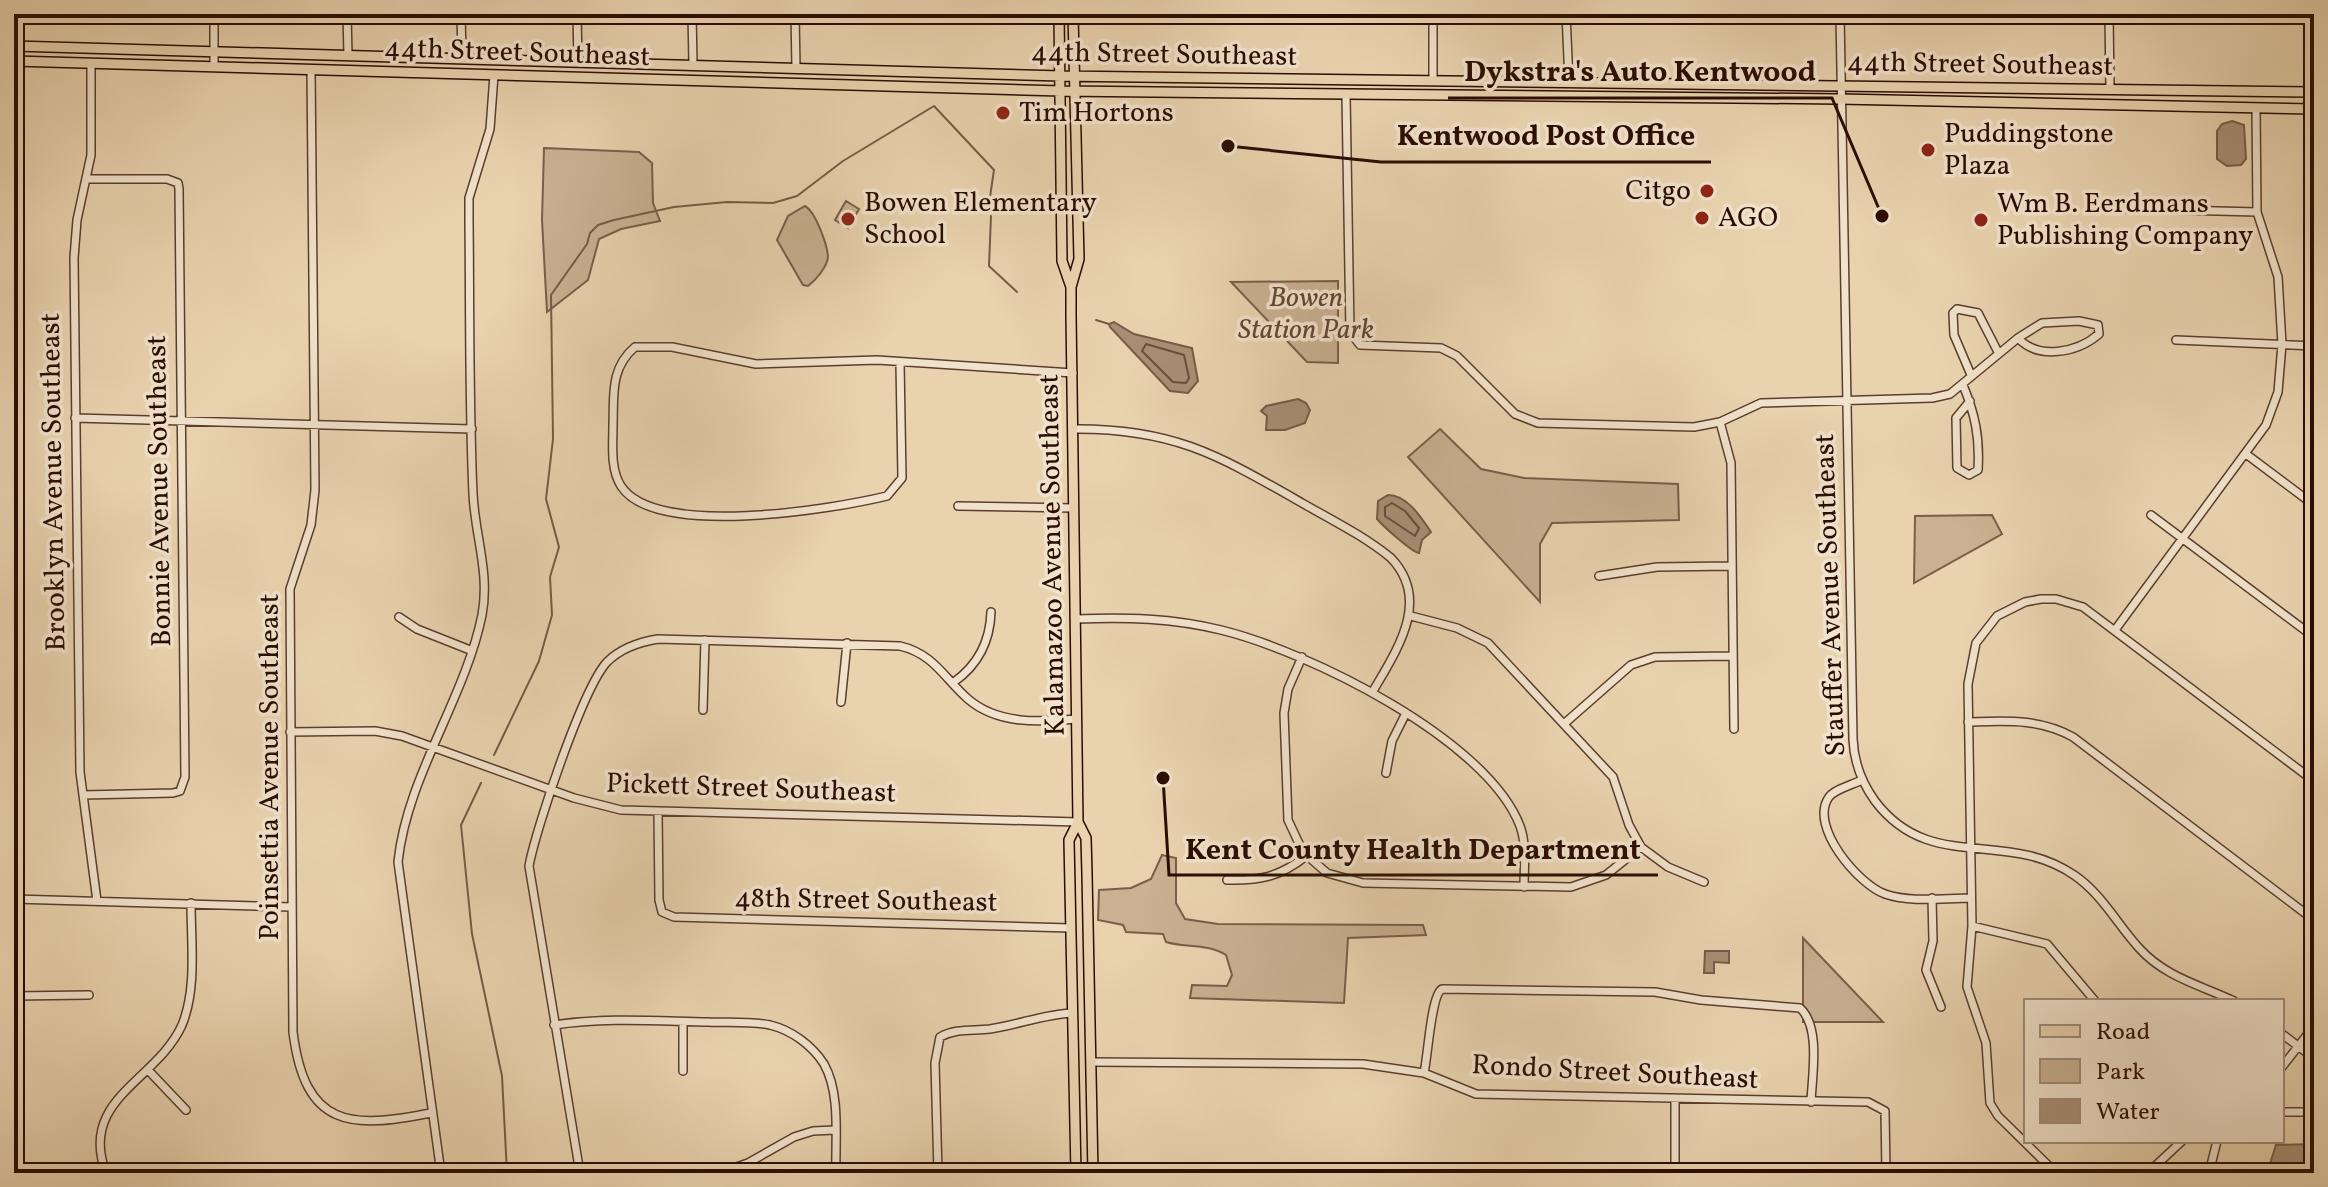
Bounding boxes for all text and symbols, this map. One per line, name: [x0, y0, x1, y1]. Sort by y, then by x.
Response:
street label: 44th Street Southeast: [383, 29, 651, 77]
street label: 44th Street Southeast: [1031, 33, 1297, 77]
street label: 44th Street Southeast: [1847, 43, 2113, 87]
callout: Dykstra's Auto Kentwood: [1448, 44, 1832, 98]
text: Dykstra's Auto Kentwood: [1464, 52, 1816, 94]
place label: Tim Hortons: [1019, 94, 1174, 133]
marker: Tim Hortons: [994, 104, 1012, 122]
callout: Kentwood Post Office: [1381, 108, 1711, 162]
place label: Puddingstone Plaza: [1944, 115, 2114, 186]
text: Kentwood Post Office: [1397, 116, 1695, 158]
marker: Puddingstone Plaza: [1919, 141, 1937, 159]
place label: Citgo: [1625, 172, 1691, 211]
marker: Citgo: [1698, 182, 1716, 200]
place label: Bowen Elementary School: [864, 184, 1097, 255]
place label: Wm B. Eerdmans Publishing Company: [1997, 185, 2253, 256]
place label: AGO: [1718, 199, 1778, 238]
marker: AGO: [1693, 209, 1711, 227]
marker: Bowen Elementary School: [839, 210, 857, 228]
marker: Wm B. Eerdmans Publishing Company: [1972, 211, 1990, 229]
park label: Bowen Station Park: [1238, 279, 1374, 350]
street label: Brooklyn Avenue Southeast: [32, 312, 76, 652]
street label: Bonnie Avenue Southeast: [138, 335, 182, 647]
street label: Kalamazoo Avenue Southeast: [1030, 374, 1076, 736]
street label: Stauffer Avenue Southeast: [1806, 433, 1856, 757]
street label: Poinsettia Avenue Southeast: [251, 593, 290, 941]
street label: Pickett Street Southeast: [605, 764, 897, 814]
callout: Kent County Health Department: [1169, 821, 1658, 875]
text: Kent County Health Department: [1185, 830, 1641, 872]
street label: 48th Street Southeast: [734, 879, 998, 923]
legend: [2024, 999, 2284, 1143]
text: Road: [2096, 1016, 2150, 1050]
street label: Rondo Street Southeast: [1471, 1046, 1759, 1100]
text: Park: [2096, 1056, 2145, 1090]
text: Water: [2096, 1096, 2160, 1130]

